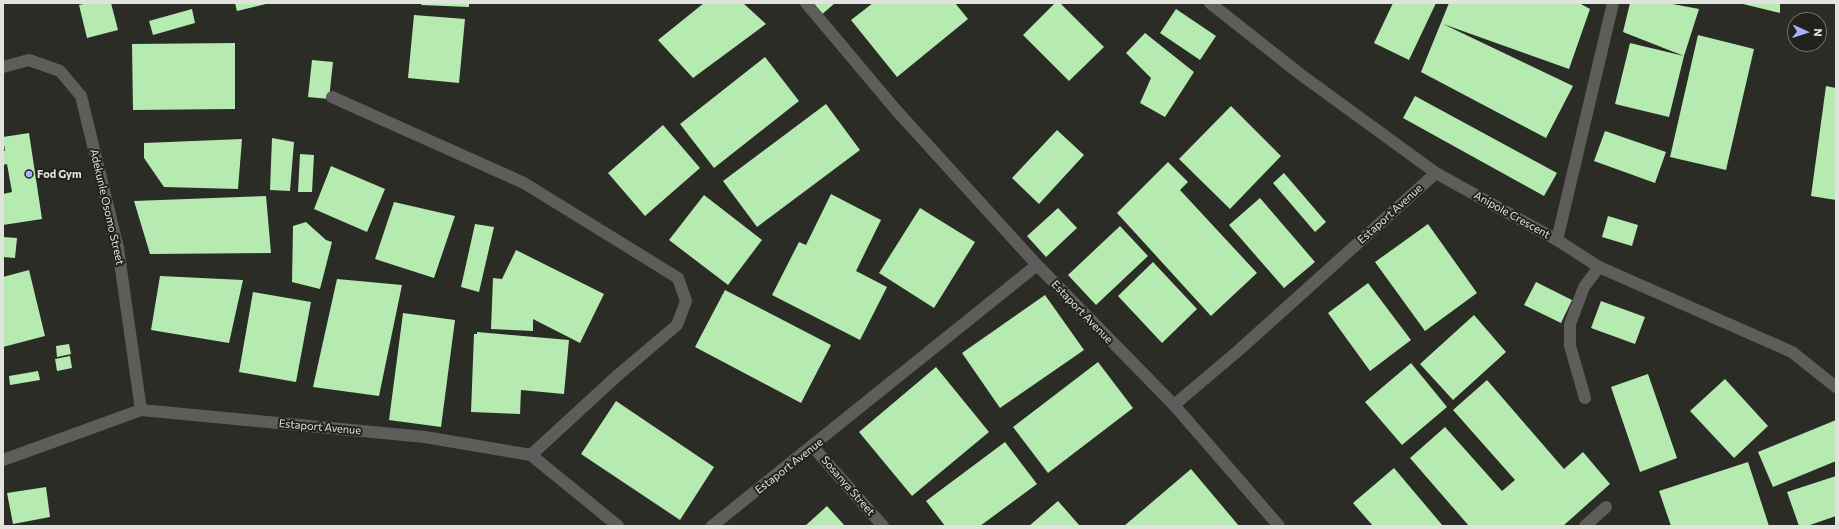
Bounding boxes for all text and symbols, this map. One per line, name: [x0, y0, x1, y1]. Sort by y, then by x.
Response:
north arrow: [1787, 12, 1827, 52]
text: N: [1812, 28, 1825, 37]
street label: Adekunle Osomo Street: [87, 148, 127, 266]
place label: Fod Gym: [37, 167, 82, 181]
marker: Fod Gym: [24, 169, 34, 179]
street label: Estaport Avenue: [1355, 181, 1425, 247]
street label: Anipole Crescent: [1472, 189, 1552, 241]
street label: Estaport Avenue: [1049, 278, 1115, 346]
street label: Estaport Avenue: [278, 417, 362, 437]
street label: Estaport Avenue: [752, 435, 826, 497]
street label: Sosanya Street: [819, 454, 877, 518]

